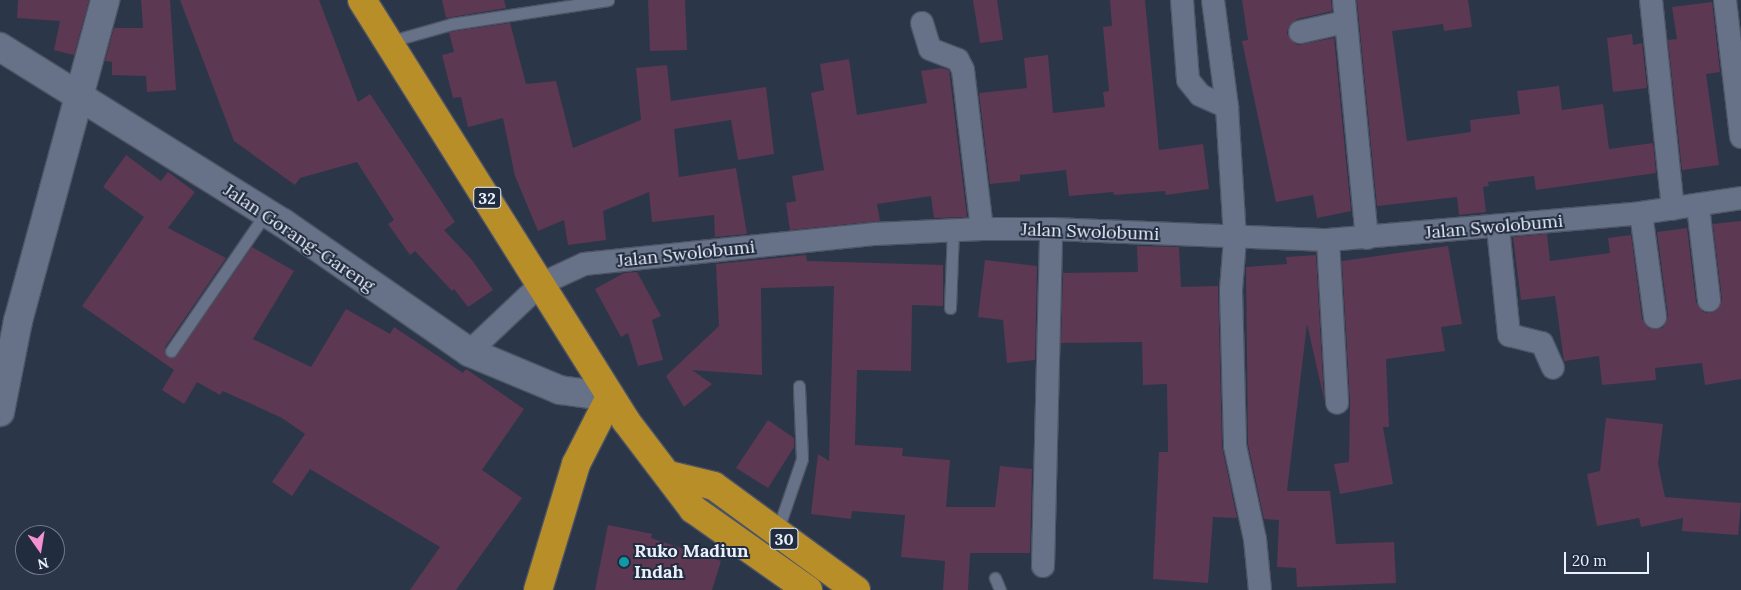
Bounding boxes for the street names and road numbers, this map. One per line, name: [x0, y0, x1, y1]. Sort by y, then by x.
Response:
street label: Jalan Gorang-Gareng: [219, 179, 379, 297]
road number: 32: [473, 184, 501, 212]
street label: Jalan Swolobumi: [1424, 210, 1564, 244]
street label: Jalan Swolobumi: [1021, 219, 1159, 245]
street label: Jalan Swolobumi: [616, 236, 756, 272]
road number: 30: [769, 526, 799, 552]

